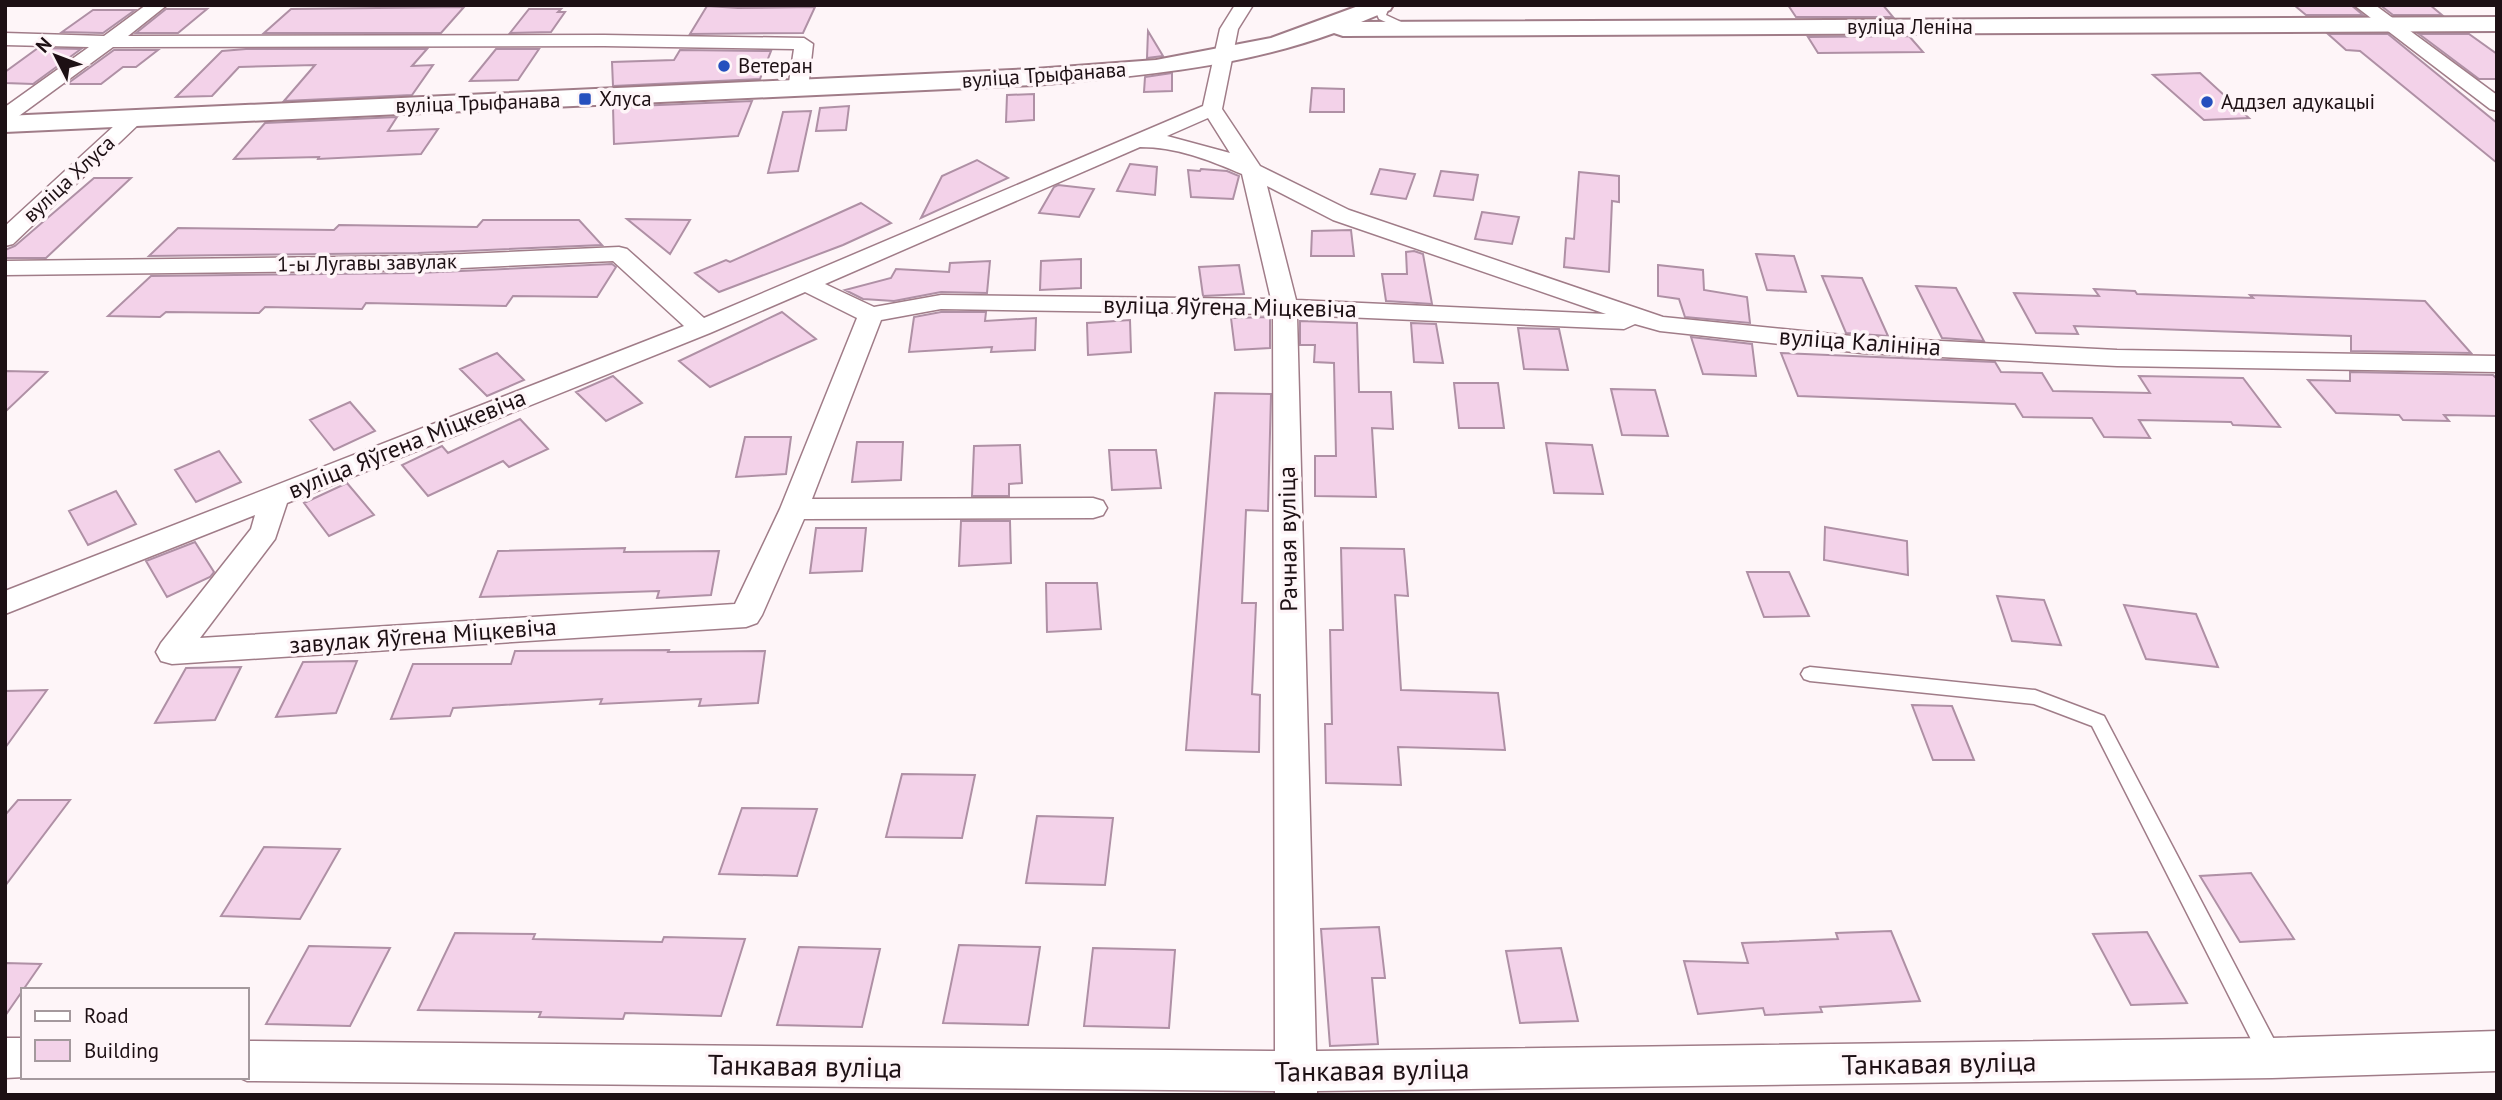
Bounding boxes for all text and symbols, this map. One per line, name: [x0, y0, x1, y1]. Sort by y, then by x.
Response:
street label: вуліца Леніна: [1847, 13, 1973, 40]
north arrow: [21, 21, 91, 91]
text: N: [30, 32, 56, 57]
place label: Ветеран: [738, 52, 813, 79]
street label: вуліца Трыфанава: [961, 55, 1127, 94]
marker: Ветеран: [716, 58, 732, 74]
place label: Хлуса: [599, 85, 652, 112]
street label: вуліца Трыфанава: [395, 86, 561, 119]
place label: Аддзел адукацыі: [2221, 88, 2375, 115]
marker: Хлуса: [577, 91, 593, 107]
marker: Аддзел адукацыі: [2199, 94, 2215, 110]
street label: вуліца Хлуса: [17, 129, 120, 228]
street label: 1-ы Лугавы завулак: [277, 247, 457, 278]
street label: вуліца Яўгена Міцкевіча: [1103, 289, 1357, 324]
street label: вуліца Калініна: [1778, 320, 1942, 363]
street label: вуліца Яўгена Міцкевіча: [283, 382, 530, 505]
street label: Рачная вуліца: [1271, 466, 1304, 612]
street label: завулак Яўгена Міцкевіча: [288, 611, 558, 660]
legend: [21, 988, 248, 1079]
text: Road: [84, 1002, 128, 1029]
text: Building: [84, 1037, 159, 1064]
street label: Танкавая вуліца: [1841, 1042, 2037, 1083]
street label: Танкавая вуліца: [707, 1045, 903, 1086]
street label: Танкавая вуліца: [1274, 1049, 1470, 1090]

